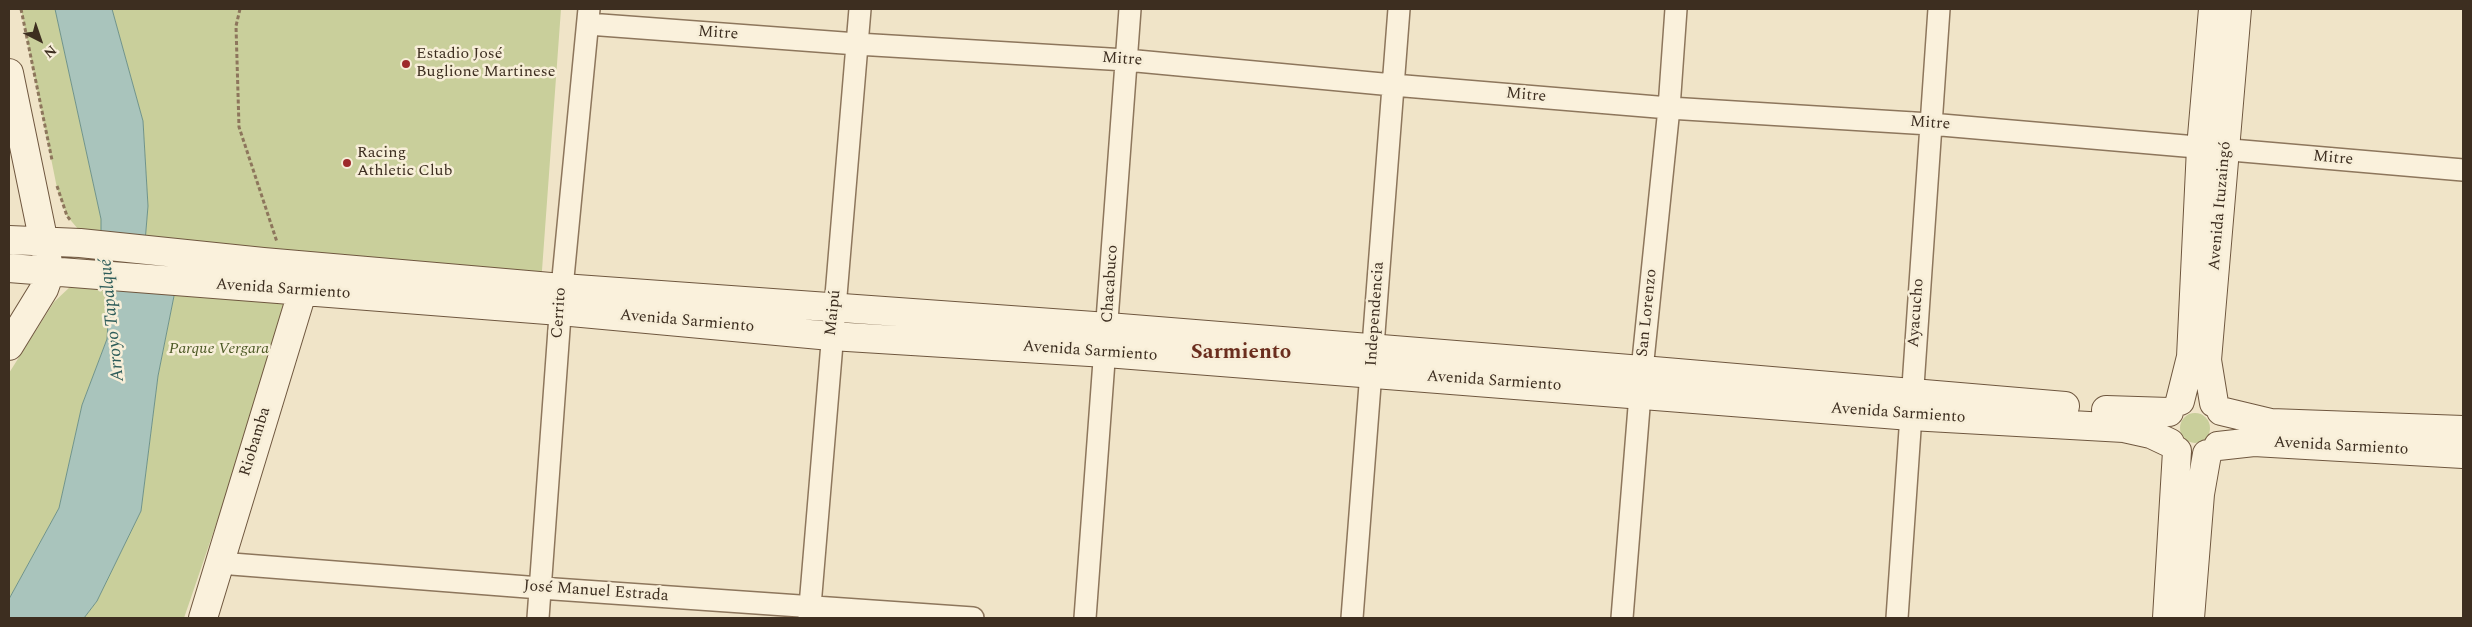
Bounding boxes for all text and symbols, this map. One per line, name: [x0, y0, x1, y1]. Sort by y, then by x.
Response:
north arrow: [15, 15, 65, 65]
street label: Mitre: [697, 23, 739, 45]
text: N: [39, 40, 61, 63]
place label: Estadio José Buglione Martinese: [416, 45, 555, 83]
street label: Mitre: [1101, 49, 1143, 71]
marker: Estadio José Buglione Martinese: [400, 58, 412, 70]
street label: Mitre: [1505, 85, 1547, 107]
street label: Mitre: [1909, 113, 1951, 135]
street label: Avenida Ituzaingó: [2206, 141, 2236, 271]
place label: Racing Athletic Club: [357, 144, 453, 182]
street label: Mitre: [2312, 148, 2354, 170]
marker: Racing Athletic Club: [341, 157, 353, 169]
street label: Chacabuco: [1099, 244, 1123, 324]
water label: Arroyo Tapalqué: [96, 258, 130, 382]
street label: Independencia: [1363, 261, 1389, 367]
street label: San Lorenzo: [1634, 268, 1662, 358]
street label: Avenida Sarmiento: [215, 276, 351, 304]
street label: Ayacucho: [1905, 278, 1929, 348]
street label: Cerrito: [549, 287, 571, 339]
street label: Maipú: [822, 289, 846, 337]
street label: Avenida Sarmiento: [619, 307, 755, 337]
street label: Avenida Sarmiento: [1022, 338, 1158, 366]
park label: Parque Vergara: [169, 340, 269, 360]
district label: Sarmiento: [1191, 341, 1291, 367]
street label: Avenida Sarmiento: [1426, 368, 1562, 396]
street label: Avenida Sarmiento: [1830, 400, 1966, 428]
street label: Riobamba: [236, 405, 276, 479]
street label: Avenida Sarmiento: [2273, 434, 2409, 460]
street label: José Manuel Estrada: [523, 577, 669, 607]

